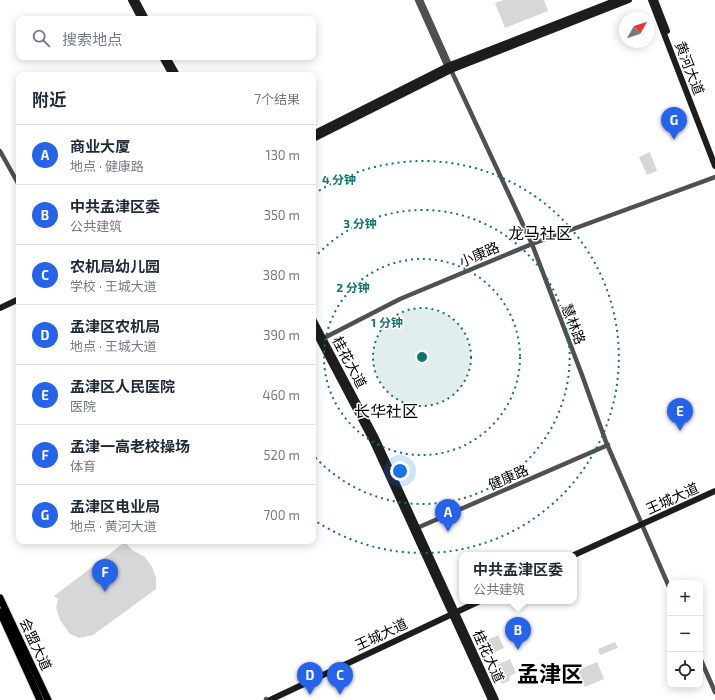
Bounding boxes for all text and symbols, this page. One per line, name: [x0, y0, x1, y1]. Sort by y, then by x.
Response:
north arrow: [619, 12, 655, 48]
search box: [16, 16, 316, 60]
icon: search: [30, 27, 52, 49]
text: 搜索地点: [62, 30, 122, 48]
street label: 黄河大道: [672, 39, 708, 97]
text: 附近: [32, 89, 66, 109]
text: 7个结果: [254, 91, 300, 107]
pin: G: [661, 107, 687, 140]
text: 商业大厦: [70, 137, 130, 155]
text: A: [41, 147, 49, 163]
text: 130 m: [265, 147, 300, 163]
text: 地点 · 健康路: [70, 158, 144, 174]
text: 4 分钟: [322, 172, 356, 186]
text: 中共孟津区委: [70, 197, 160, 215]
text: B: [41, 207, 49, 223]
text: 350 m: [264, 207, 300, 223]
text: 3 分钟: [343, 216, 377, 230]
text: 公共建筑: [70, 218, 122, 234]
district label: 龙马社区: [508, 223, 572, 242]
street label: 小康路: [456, 238, 502, 270]
text: 农机局幼儿园: [70, 257, 160, 275]
text: C: [41, 267, 49, 283]
text: 380 m: [263, 267, 300, 283]
text: 学校 · 王城大道: [70, 278, 157, 294]
text: 2 分钟: [336, 280, 370, 294]
street label: 慧林路: [559, 301, 589, 347]
text: 1 分钟: [371, 315, 403, 329]
text: 孟津区农机局: [70, 317, 160, 335]
text: D: [41, 327, 49, 343]
text: 390 m: [263, 327, 300, 343]
street label: 桂花大道: [329, 333, 371, 391]
text: 地点 · 王城大道: [70, 338, 157, 354]
centre of rings: [415, 350, 429, 364]
text: 孟津区人民医院: [70, 377, 175, 395]
text: E: [41, 387, 49, 403]
text: 460 m: [262, 387, 300, 403]
text: 医院: [70, 398, 96, 414]
pin: E: [667, 398, 693, 431]
district label: 长华社区: [354, 401, 418, 420]
text: 孟津一高老校操场: [70, 437, 190, 455]
text: F: [41, 447, 49, 463]
text: 520 m: [264, 447, 300, 463]
text: 体育: [70, 458, 96, 474]
your location: [390, 461, 410, 481]
street label: 健康路: [485, 461, 531, 493]
street label: 王城大道: [643, 479, 701, 517]
text: 孟津区电业局: [70, 497, 160, 515]
pin: A: [435, 499, 461, 532]
text: G: [41, 507, 49, 523]
text: 700 m: [263, 507, 300, 523]
text: 地点 · 黄河大道: [70, 518, 157, 534]
popup: [459, 552, 577, 604]
pin: F: [92, 559, 118, 592]
text: 中共孟津区委: [473, 560, 563, 578]
map controls: [667, 580, 703, 688]
button: +: [667, 580, 703, 616]
text: 公共建筑: [473, 581, 525, 597]
street label: 王城大道: [352, 614, 410, 654]
street label: 会盟大道: [16, 615, 56, 673]
button: −: [667, 616, 703, 652]
pin: B: [505, 617, 531, 650]
street label: 桂花大道: [470, 627, 508, 685]
button: locate: [667, 652, 703, 688]
district label: 孟津区: [517, 660, 583, 686]
pin: D: [297, 662, 323, 695]
pin: C: [327, 662, 353, 695]

